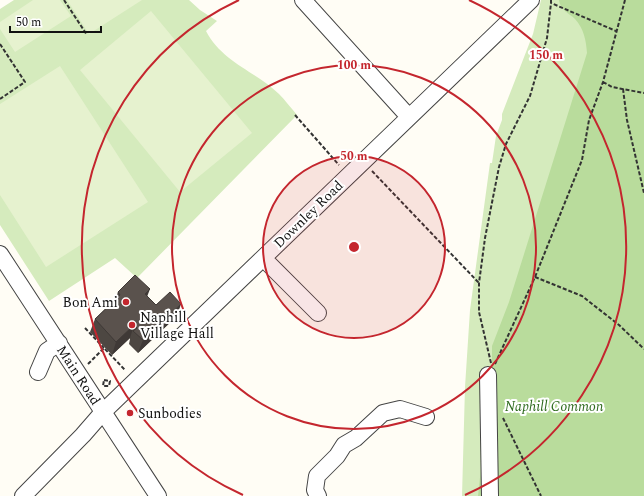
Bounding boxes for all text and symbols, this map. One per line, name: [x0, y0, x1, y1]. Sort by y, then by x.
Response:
scale bar: [10, 8, 101, 34]
text: 50 m: [16, 13, 41, 32]
text: 150 m: [529, 46, 563, 65]
text: 100 m: [337, 56, 371, 75]
text: 50 m: [340, 147, 368, 166]
street label: Downley Road: [269, 176, 348, 253]
centre of rings: [347, 240, 361, 254]
place label: Bon Ami: [63, 292, 118, 313]
marker: Bon Ami: [121, 297, 131, 307]
place label: Naphill Village Hall: [140, 307, 214, 344]
marker: Naphill Village Hall: [127, 320, 137, 330]
street label: Main Road: [51, 341, 106, 410]
park label: Naphill Common: [505, 396, 604, 417]
place label: Sunbodies: [138, 403, 202, 424]
marker: Sunbodies: [125, 408, 135, 418]

